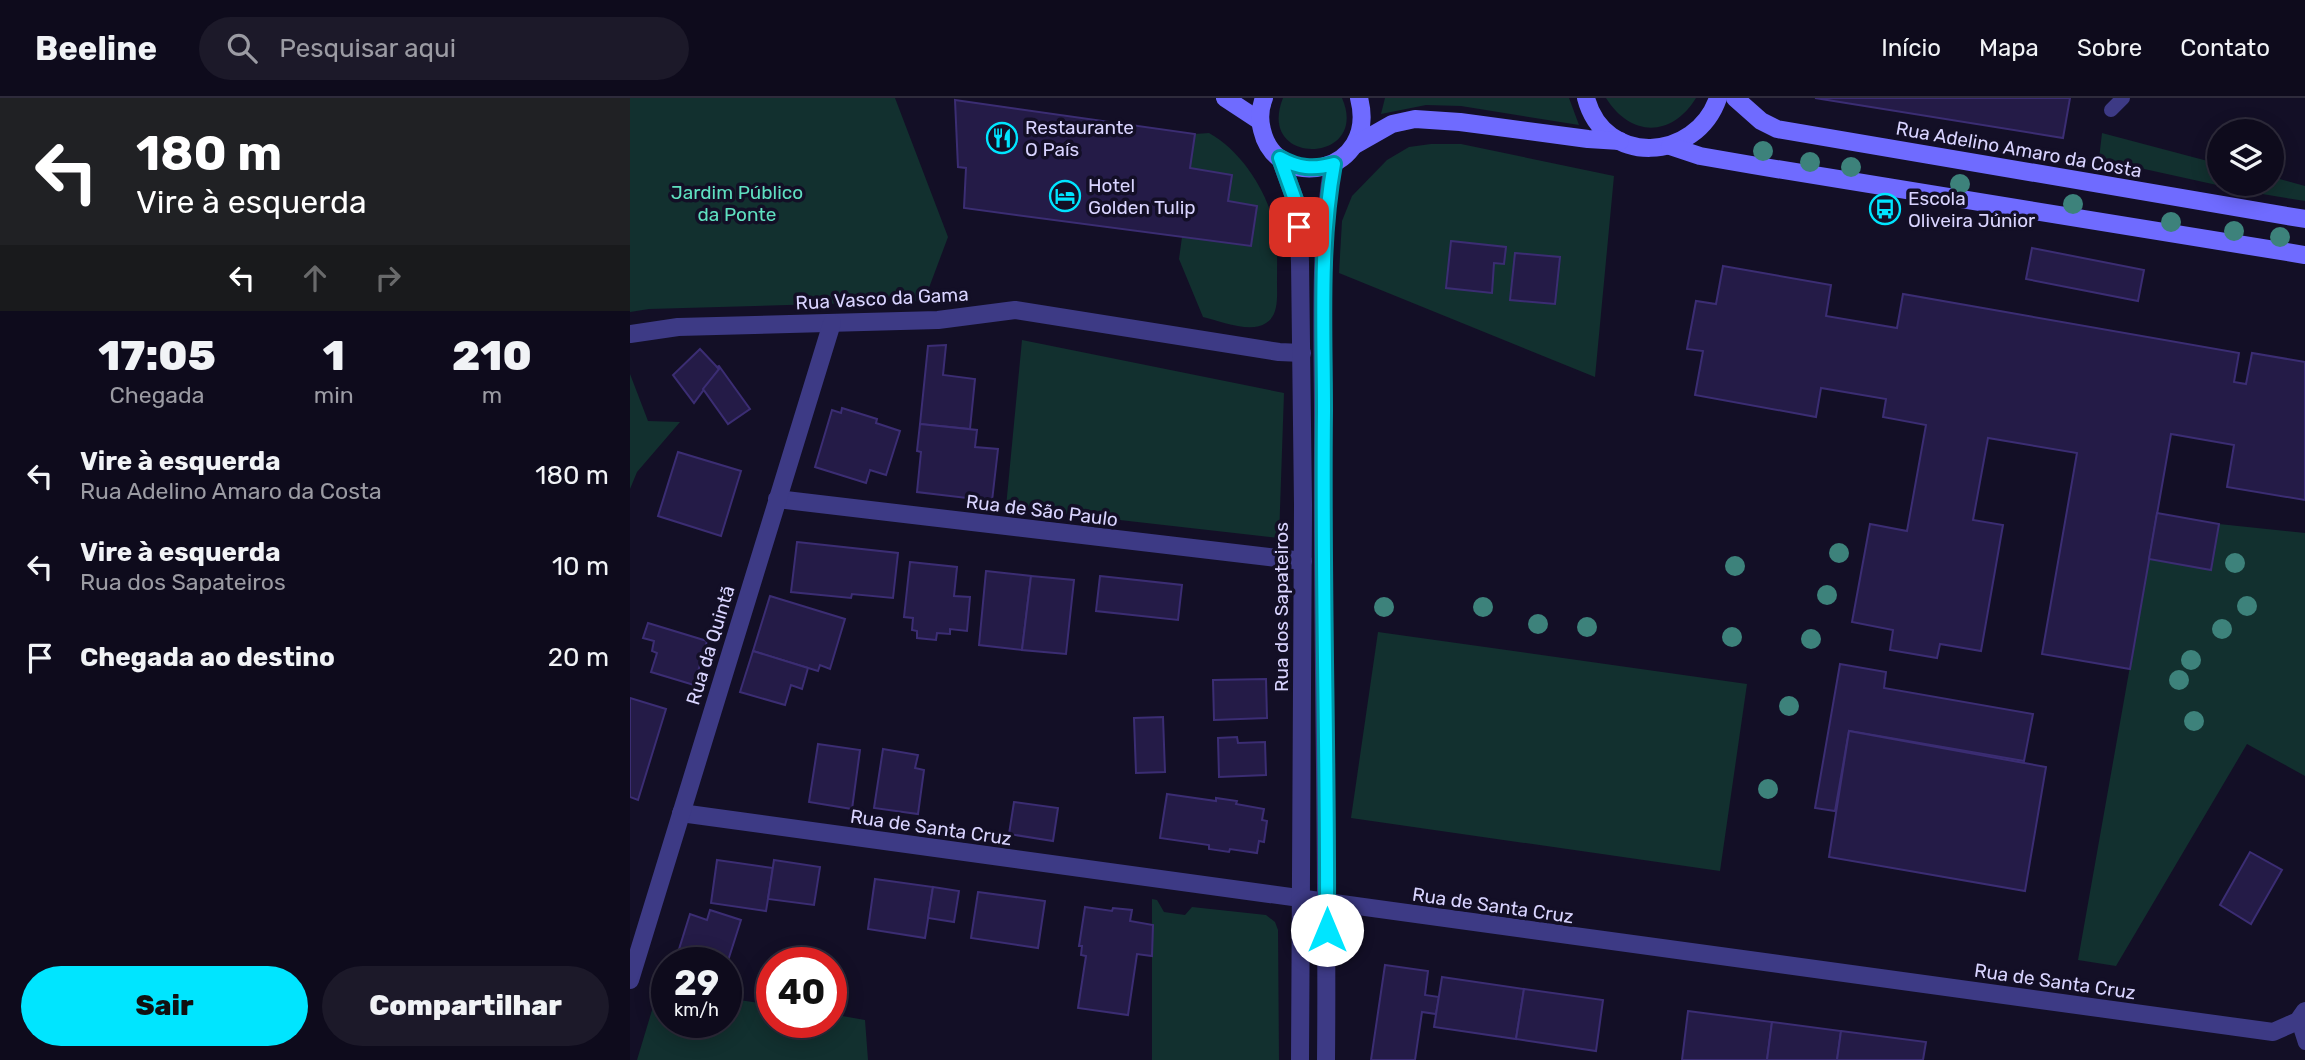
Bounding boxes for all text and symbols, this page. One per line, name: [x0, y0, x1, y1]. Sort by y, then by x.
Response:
search box: [199, 17, 689, 80]
text: Beeline: [35, 29, 157, 68]
icon: search: [223, 29, 261, 67]
text: Pesquisar aqui: [279, 33, 456, 64]
text: Início: [1881, 34, 1941, 62]
text: Mapa: [1979, 34, 2039, 62]
text: Sobre: [2077, 34, 2142, 62]
text: Contato: [2180, 34, 2270, 62]
place label: Restaurante O País: [1025, 116, 1134, 161]
street label: Rua Adelino Amaro da Costa: [1894, 117, 2144, 182]
map controls: [2207, 119, 2284, 196]
button: layers: [2207, 119, 2284, 196]
restaurant icon: Restaurante O País: [985, 121, 1019, 155]
text: 180 m: [136, 124, 282, 182]
icon: left: [21, 126, 112, 217]
place label: Hotel Golden Tulip: [1088, 174, 1196, 219]
hotel icon: Hotel Golden Tulip: [1048, 179, 1082, 213]
park label: Jardim Público da Ponte: [671, 181, 803, 226]
text: Vire à esquerda: [136, 183, 367, 221]
place label: Escola Oliveira Júnior: [1908, 187, 2036, 232]
bus stop icon: Escola Oliveira Júnior: [1868, 192, 1902, 226]
pin: [1269, 197, 1329, 257]
icon: arrive: [1280, 208, 1318, 246]
icon: left: [223, 259, 261, 297]
icon: ahead: [296, 259, 334, 297]
icon: right: [369, 259, 407, 297]
street label: Rua Vasco da Gama: [795, 282, 969, 315]
text: 17:05: [98, 331, 216, 381]
text: 1: [323, 331, 345, 381]
text: 210: [452, 331, 532, 381]
text: Chegada: [109, 381, 204, 409]
text: min: [314, 381, 354, 409]
text: m: [482, 381, 502, 409]
text: Vire à esquerda: [80, 446, 281, 477]
icon: left: [21, 457, 59, 495]
text: 180 m: [535, 460, 609, 491]
text: Rua Adelino Amaro da Costa: [80, 477, 382, 505]
street label: Rua de São Paulo: [965, 490, 1119, 531]
street label: Rua dos Sapateiros: [1270, 522, 1293, 692]
text: Vire à esquerda: [80, 537, 281, 568]
icon: left: [21, 548, 59, 586]
text: 10 m: [552, 551, 609, 582]
text: Rua dos Sapateiros: [80, 568, 286, 596]
street label: Rua da Quintã: [681, 583, 740, 708]
icon: arrive: [21, 639, 59, 677]
text: Chegada ao destino: [80, 642, 335, 673]
text: 20 m: [548, 642, 609, 673]
street label: Rua de Santa Cruz: [849, 805, 1013, 850]
street label: Rua de Santa Cruz: [1411, 883, 1575, 928]
position arrow: [1290, 893, 1364, 967]
speed limit sign: 40: [756, 947, 847, 1038]
street label: Rua de Santa Cruz: [1973, 959, 2137, 1004]
text: 29: [674, 962, 719, 1004]
button: Sair: [21, 966, 308, 1046]
button: Compartilhar: [322, 966, 609, 1046]
text: km/h: [674, 999, 719, 1021]

